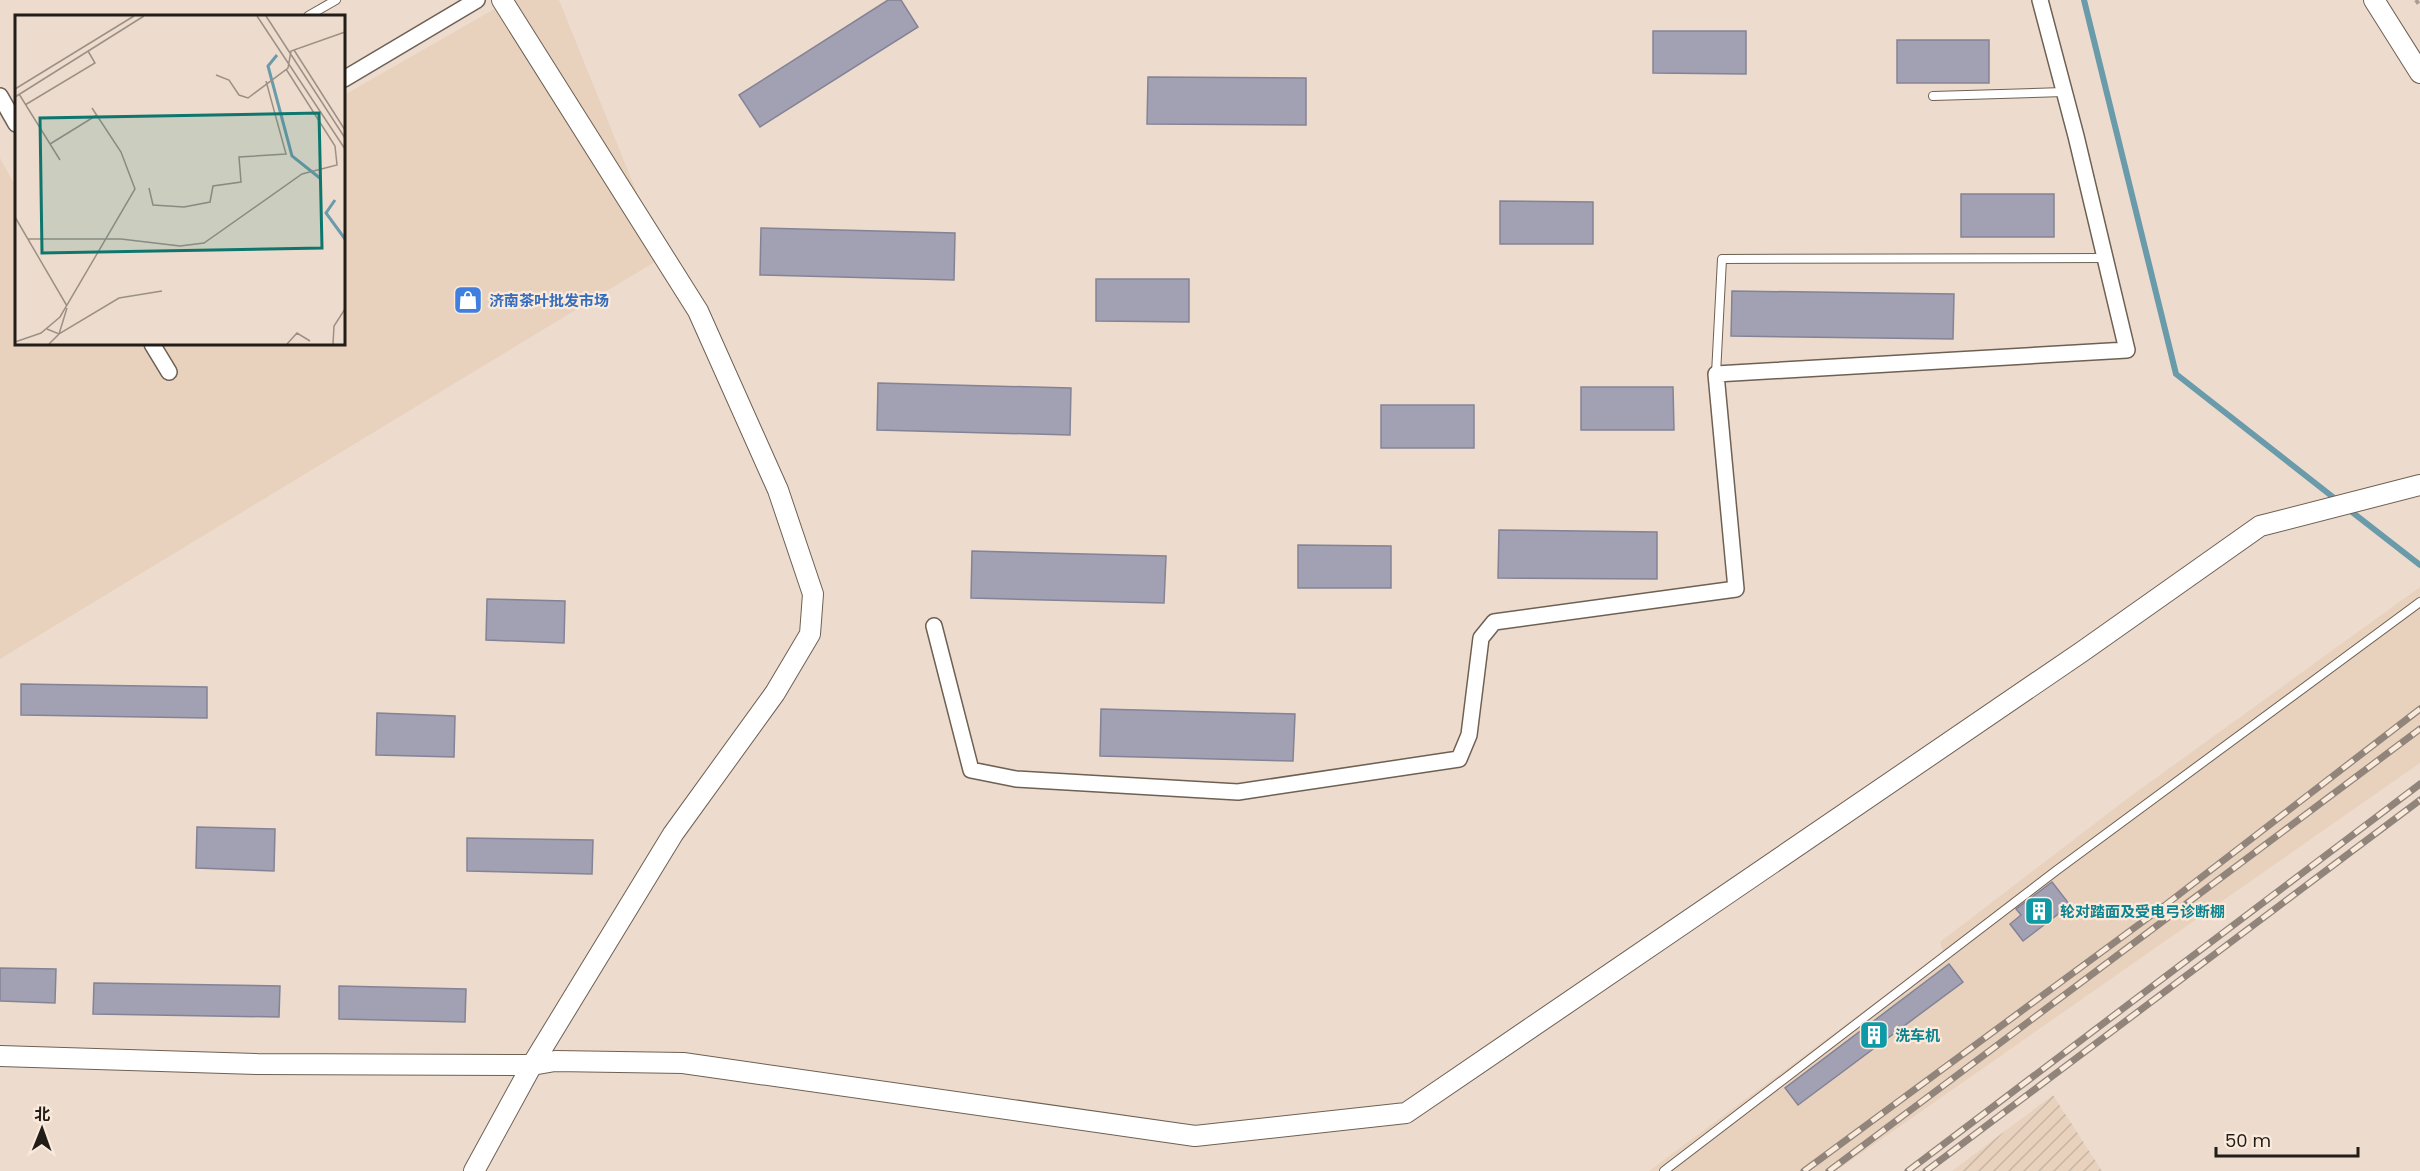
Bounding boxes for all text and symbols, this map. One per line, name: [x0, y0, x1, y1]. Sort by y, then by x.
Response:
inset map: [15, 15, 345, 345]
shop icon: 济南茶叶批发市场: [452, 284, 484, 316]
place label: 济南茶叶批发市场: [489, 290, 609, 311]
building icon: 轮对踏面及受电弓诊断棚: [2023, 895, 2055, 927]
place label: 轮对踏面及受电弓诊断棚: [2060, 901, 2225, 922]
building icon: 洗车机: [1858, 1019, 1890, 1051]
place label: 洗车机: [1895, 1025, 1940, 1046]
north arrow: [12, 1099, 72, 1159]
text: 北: [34, 1103, 50, 1126]
scale bar: [2216, 1120, 2358, 1158]
text: 50 m: [2225, 1128, 2271, 1153]

